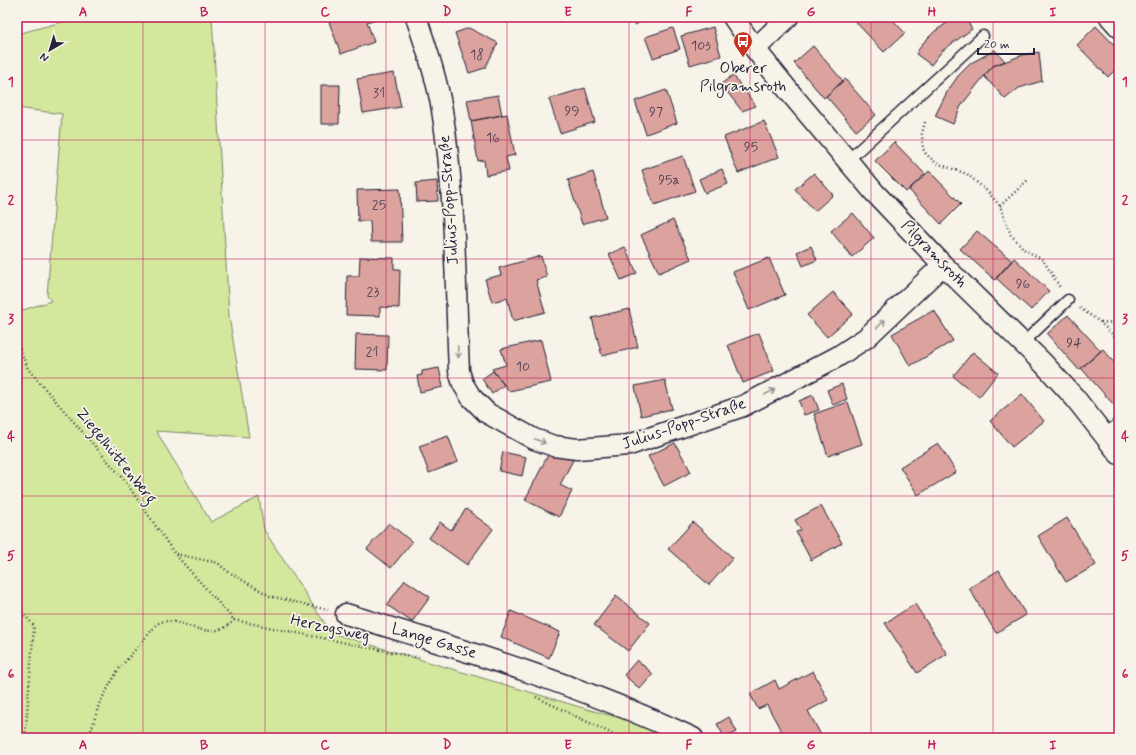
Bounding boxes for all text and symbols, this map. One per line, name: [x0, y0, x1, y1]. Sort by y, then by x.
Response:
text: A: [79, 4, 87, 21]
text: B: [200, 4, 209, 21]
text: C: [320, 4, 330, 21]
text: D: [443, 4, 452, 21]
text: E: [564, 4, 572, 21]
text: F: [686, 4, 693, 21]
text: G: [807, 4, 816, 21]
text: H: [928, 4, 937, 21]
text: I: [1050, 4, 1057, 21]
north arrow: [30, 30, 70, 70]
bus stop icon: Oberer Pilgramsroth: [732, 30, 754, 58]
scale bar: [978, 30, 1034, 56]
house number: 103: [691, 37, 711, 55]
text: 20 m: [984, 37, 1010, 53]
house number: 18: [470, 46, 484, 64]
text: N: [37, 49, 52, 65]
place label: Oberer Pilgramsroth: [700, 58, 786, 98]
text: 1: [8, 74, 14, 91]
text: 1: [1122, 74, 1128, 91]
house number: 31: [373, 84, 385, 102]
house number: 99: [564, 102, 580, 120]
house number: 97: [649, 103, 663, 121]
house number: 16: [486, 129, 500, 147]
street label: Julius-Popp-Straße: [434, 134, 464, 265]
house number: 95: [744, 138, 758, 156]
house number: 95a: [658, 171, 680, 189]
text: 2: [8, 192, 15, 209]
text: 2: [1122, 192, 1129, 209]
house number: 25: [372, 196, 386, 214]
street label: Pilgramsroth: [896, 216, 972, 293]
house number: 96: [1016, 275, 1031, 293]
house number: 23: [367, 283, 379, 301]
text: 3: [8, 311, 14, 328]
text: 3: [1122, 311, 1128, 328]
one-way arrow: [876, 320, 886, 329]
house number: 94: [1066, 334, 1082, 352]
house number: 21: [366, 343, 378, 361]
one-way arrow: [454, 345, 462, 358]
house number: 10: [516, 358, 530, 376]
one-way arrow: [764, 387, 776, 395]
street label: Julius-Popp-Straße: [619, 393, 749, 455]
street label: Ziegelhüttenberg: [70, 403, 161, 509]
text: 4: [7, 429, 15, 446]
text: 4: [1121, 429, 1129, 446]
one-way arrow: [533, 437, 545, 445]
text: 5: [7, 548, 15, 565]
text: 5: [1121, 548, 1129, 565]
street label: Herzogsweg: [288, 609, 372, 647]
street label: Lange Gasse: [389, 618, 479, 665]
text: 6: [8, 666, 15, 683]
text: 6: [1122, 666, 1129, 683]
text: A: [79, 737, 87, 754]
text: B: [200, 737, 209, 754]
text: C: [320, 737, 330, 754]
text: D: [443, 737, 452, 754]
text: E: [564, 737, 572, 754]
text: F: [686, 737, 693, 754]
text: G: [807, 737, 816, 754]
text: H: [928, 737, 937, 754]
text: I: [1050, 737, 1057, 754]

